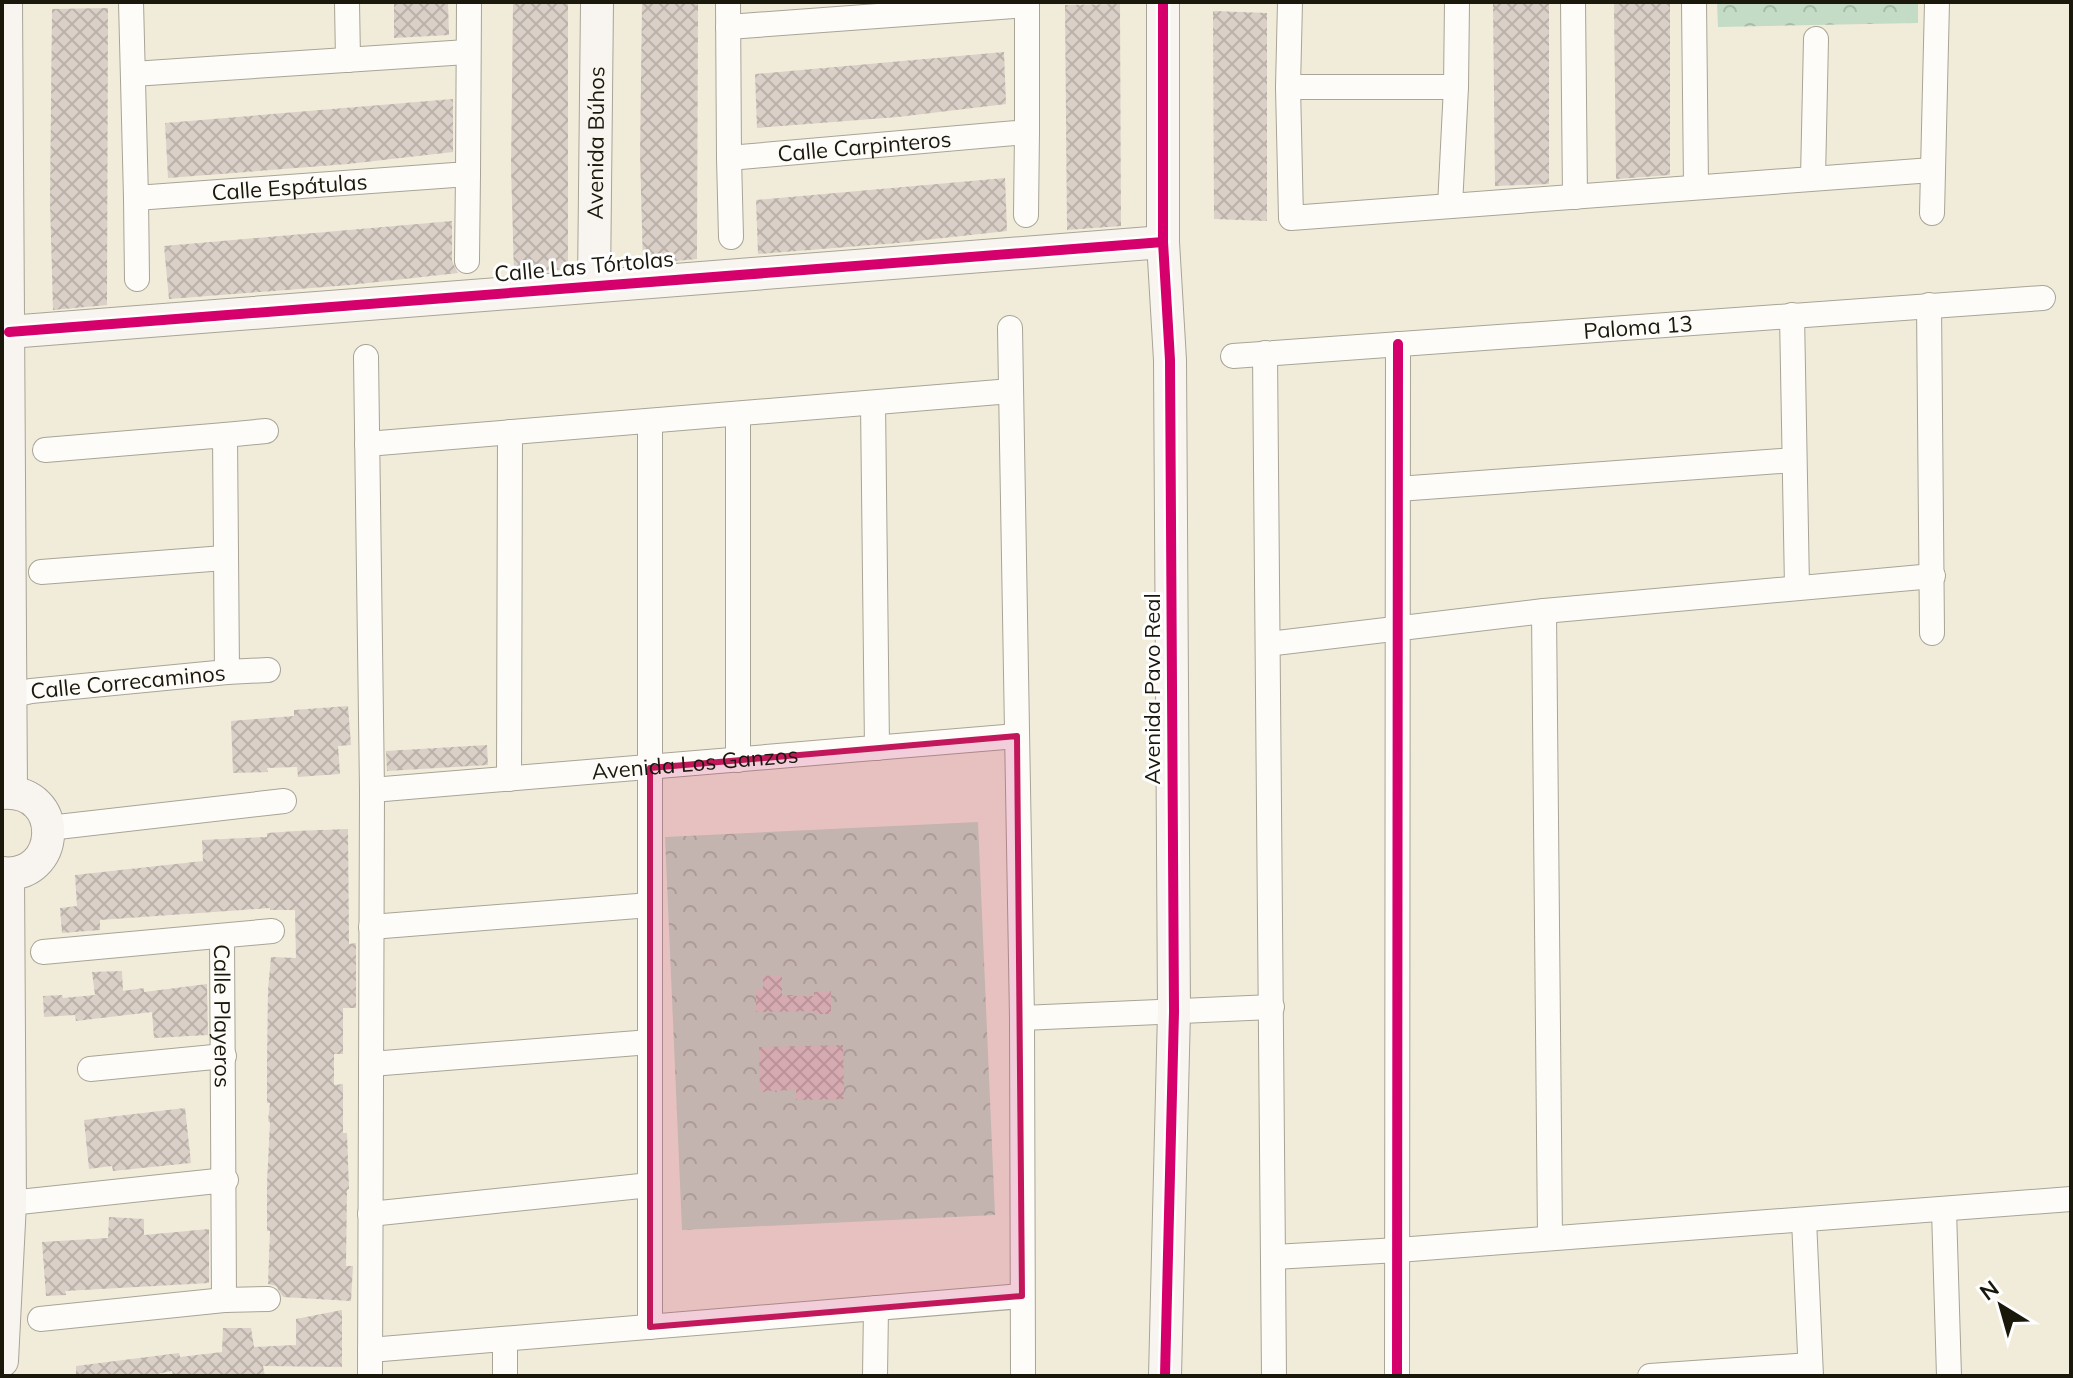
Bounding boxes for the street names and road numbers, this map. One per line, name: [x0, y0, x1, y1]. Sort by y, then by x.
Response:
street label: Avenida Búhos: [581, 66, 610, 220]
street label: Calle Carpinteros: [776, 125, 953, 168]
street label: Calle Espátulas: [211, 167, 368, 206]
street label: Calle Las Tórtolas: [493, 244, 675, 288]
street label: Paloma 13: [1582, 309, 1694, 345]
street label: Avenida Pavo Real: [1138, 593, 1166, 785]
street label: Calle Correcaminos: [29, 658, 227, 705]
street label: Avenida Los Ganzos: [590, 740, 799, 786]
street label: Calle Playeros: [208, 944, 237, 1088]

